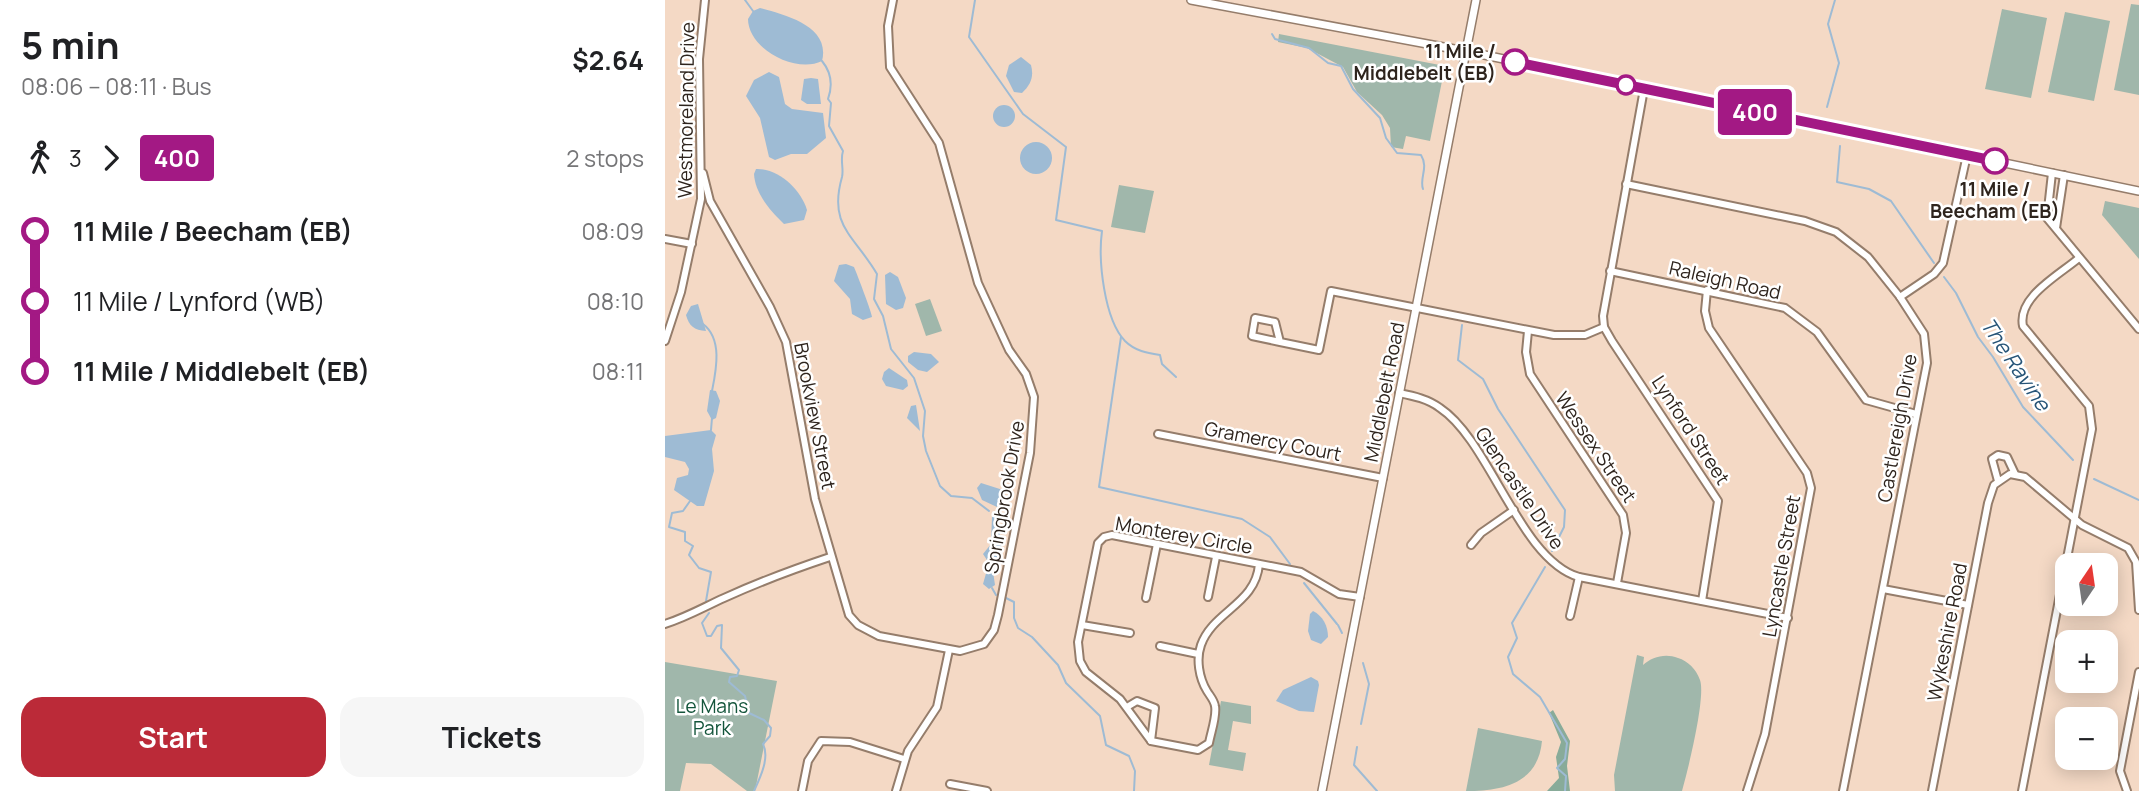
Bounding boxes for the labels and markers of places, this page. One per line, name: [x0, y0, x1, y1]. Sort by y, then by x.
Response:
place label: 11 Mile / Middlebelt (EB): [1353, 38, 1496, 86]
marker: 11 Mile / Middlebelt (EB): [1502, 49, 1528, 75]
unlabelled marker: [1616, 75, 1636, 95]
marker: 11 Mile / Beecham (EB): [1982, 148, 2008, 174]
place label: 11 Mile / Beecham (EB): [1930, 176, 2060, 224]

